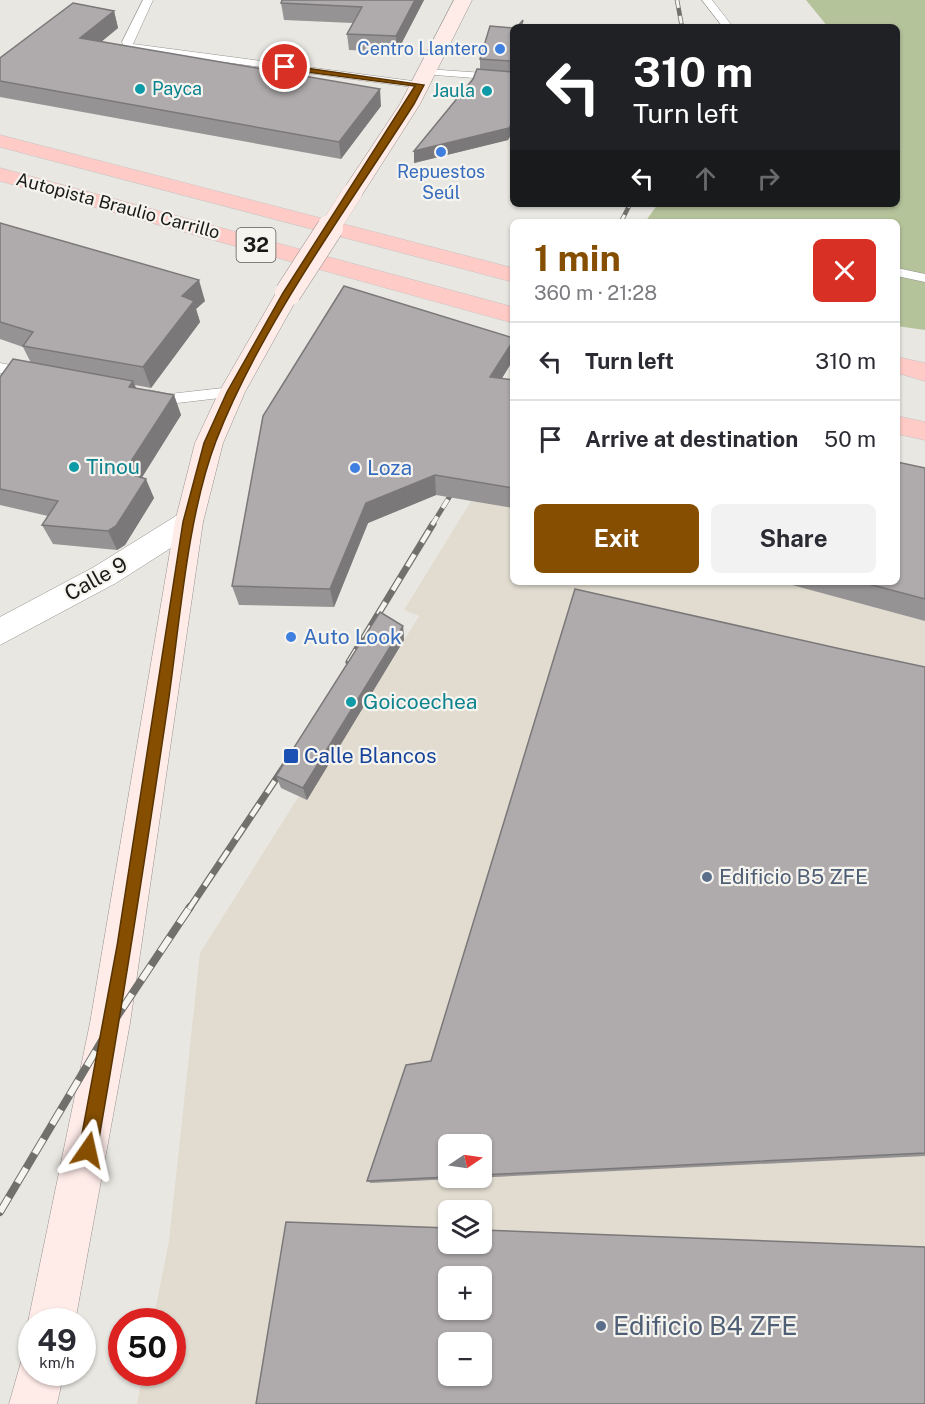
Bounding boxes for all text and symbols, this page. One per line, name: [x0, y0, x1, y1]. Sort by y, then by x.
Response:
place label: Centro Llantero: [357, 38, 488, 59]
pin: [259, 41, 310, 92]
marker: Centro Llantero: [493, 42, 507, 56]
text: 310 m: [633, 47, 753, 96]
icon: left: [534, 48, 612, 126]
icon: arrive: [268, 50, 301, 83]
place label: Payca: [152, 78, 202, 99]
place label: Jaula: [432, 80, 475, 101]
marker: Payca: [133, 82, 147, 96]
marker: Jaula: [480, 84, 494, 98]
text: Turn left: [633, 97, 739, 129]
marker: Repuestos Seúl: [434, 145, 448, 159]
place label: Repuestos Seúl: [397, 161, 485, 203]
icon: left: [626, 162, 659, 195]
icon: ahead: [689, 162, 722, 195]
icon: right: [752, 162, 785, 195]
street label: Autopista Braulio Carrillo: [14, 168, 222, 243]
road number: 32: [236, 228, 276, 262]
text: 1 min: [534, 237, 621, 279]
button: close: [813, 239, 876, 302]
text: 360 m · 21:28: [534, 281, 657, 305]
icon: left: [534, 345, 567, 378]
text: Turn left: [585, 348, 674, 374]
text: 310 m: [815, 348, 876, 374]
icon: arrive: [534, 423, 567, 456]
text: Arrive at destination: [585, 426, 798, 452]
text: 50 m: [824, 426, 876, 452]
place label: Tinou: [86, 454, 140, 479]
place label: Loza: [367, 455, 412, 480]
marker: Tinou: [67, 460, 81, 474]
marker: Loza: [348, 461, 362, 475]
button: Exit: [534, 504, 699, 573]
button: Share: [711, 504, 876, 573]
street label: Calle 9: [60, 551, 131, 606]
place label: Auto Look: [303, 624, 402, 649]
marker: Auto Look: [284, 630, 298, 644]
place label: Goicoechea: [363, 689, 477, 714]
marker: Goicoechea: [344, 695, 358, 709]
place label: Calle Blancos: [304, 743, 437, 768]
marker: Calle Blancos: [282, 747, 300, 765]
place label: Edificio B5 ZFE: [719, 864, 868, 889]
marker: Edificio B5 ZFE: [700, 870, 714, 884]
position arrow: [56, 1118, 120, 1182]
north arrow: [438, 1134, 492, 1188]
map controls: [438, 1134, 492, 1386]
button: layers: [438, 1200, 492, 1254]
button: +: [438, 1266, 492, 1320]
speed limit sign: 50: [108, 1308, 186, 1386]
place label: Edificio B4 ZFE: [613, 1310, 797, 1341]
marker: Edificio B4 ZFE: [594, 1319, 608, 1333]
text: 49: [37, 1322, 77, 1358]
button: −: [438, 1332, 492, 1386]
text: km/h: [39, 1354, 75, 1371]

